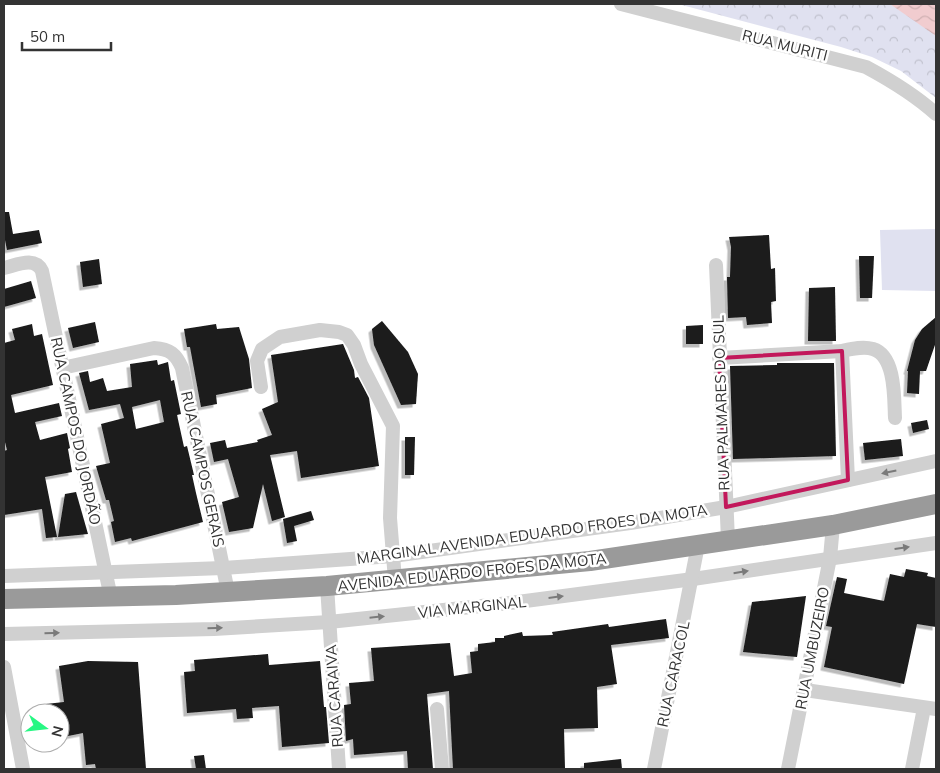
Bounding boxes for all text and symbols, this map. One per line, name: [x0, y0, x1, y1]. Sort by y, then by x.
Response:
scale bar: [22, 20, 111, 52]
street label: RUA MURITI: [740, 25, 830, 65]
text: 50 m: [30, 27, 65, 46]
street label: RUA PALMARES DO SUL: [708, 315, 734, 491]
street label: RUA CAMPOS DO JORDÃO: [47, 335, 105, 527]
street label: RUA CAMPOS GERAIS: [177, 389, 229, 549]
one-way arrow: [880, 468, 896, 476]
street label: MARGINAL AVENIDA EDUARDO FROES DA MOTA: [355, 500, 709, 568]
one-way arrow: [894, 544, 910, 552]
street label: AVENIDA EDUARDO FROES DA MOTA: [337, 548, 607, 596]
one-way arrow: [733, 567, 749, 575]
street label: RUA UMBUZEIRO: [791, 585, 833, 711]
street label: VIA MARGINAL: [417, 592, 527, 622]
one-way arrow: [548, 593, 564, 601]
one-way arrow: [369, 613, 385, 621]
street label: RUA CARACOL: [652, 619, 694, 729]
one-way arrow: [207, 624, 223, 632]
one-way arrow: [45, 629, 61, 637]
street label: RUA CARAIVA: [321, 644, 347, 748]
north arrow: [20, 703, 70, 753]
text: N: [47, 724, 68, 739]

